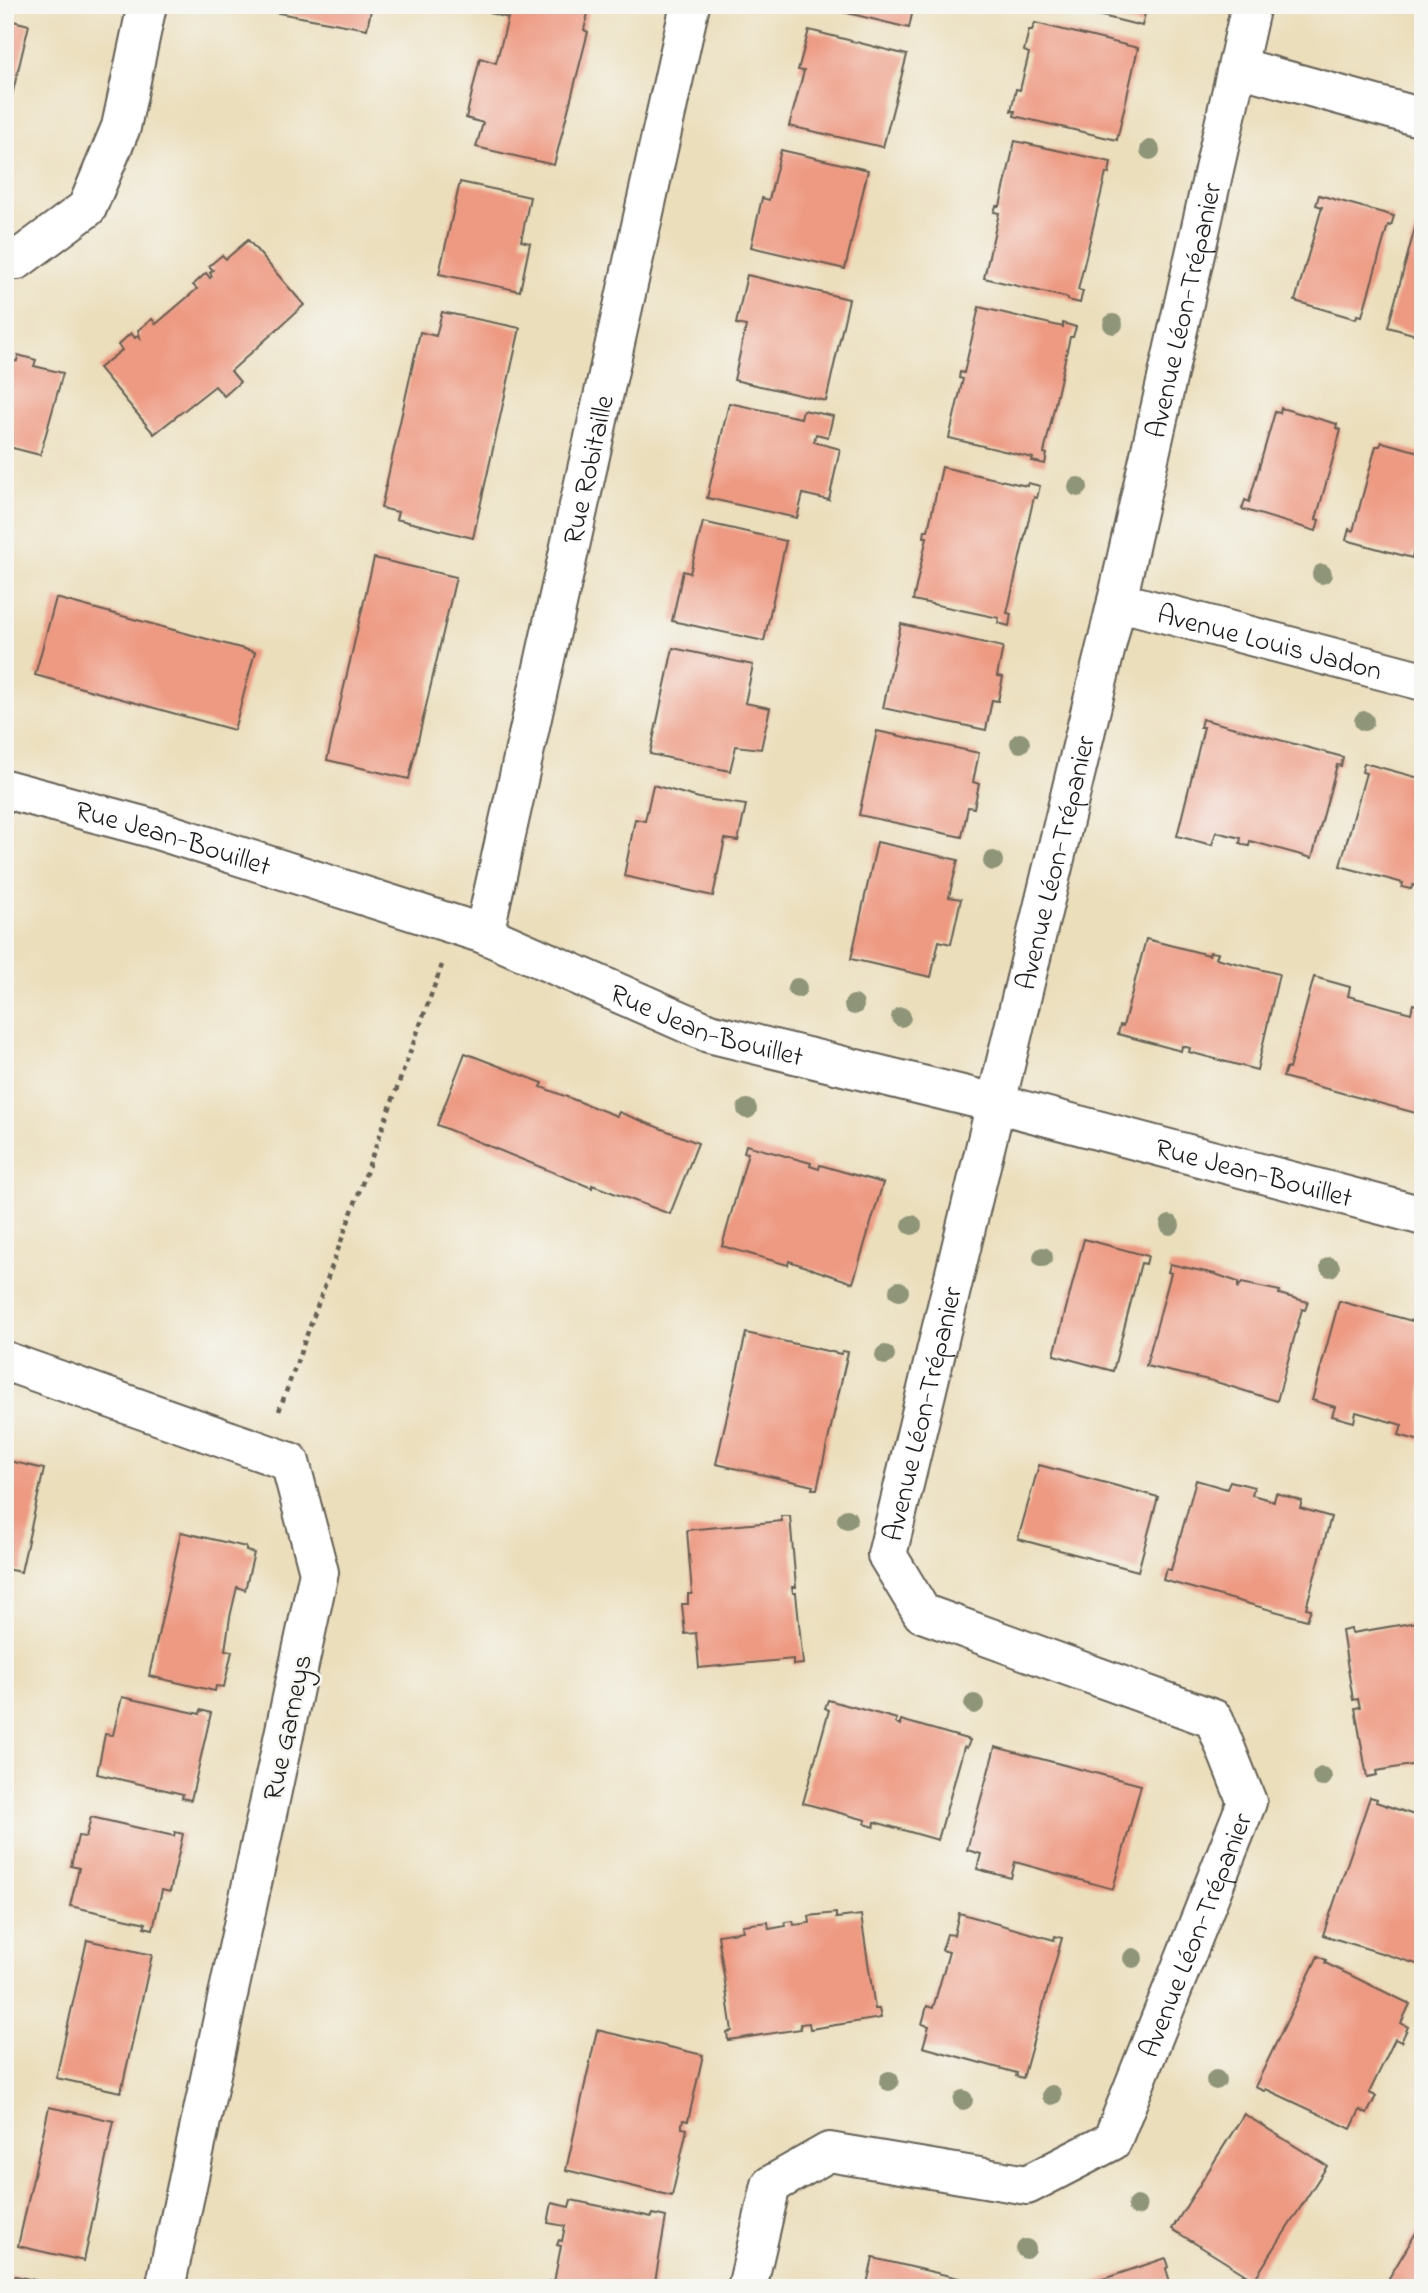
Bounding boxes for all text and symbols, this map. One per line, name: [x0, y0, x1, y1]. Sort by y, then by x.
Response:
street label: Avenue Léon-Trépanier: [1137, 179, 1234, 442]
street label: Rue Robitaille: [554, 391, 627, 548]
street label: Avenue Louis Jadon: [1152, 595, 1386, 693]
street label: Avenue Léon-Trépanier: [1007, 732, 1108, 995]
street label: Rue Jean-Bouillet: [70, 792, 275, 889]
street label: Rue Jean-Bouillet: [603, 975, 807, 1079]
street label: Rue Jean-Bouillet: [1150, 1129, 1356, 1221]
street label: Avenue Léon-Trépanier: [874, 1283, 975, 1546]
street label: Rue Garneys: [254, 1651, 325, 1805]
street label: Avenue Léon-Trépanier: [1130, 1807, 1265, 2064]

